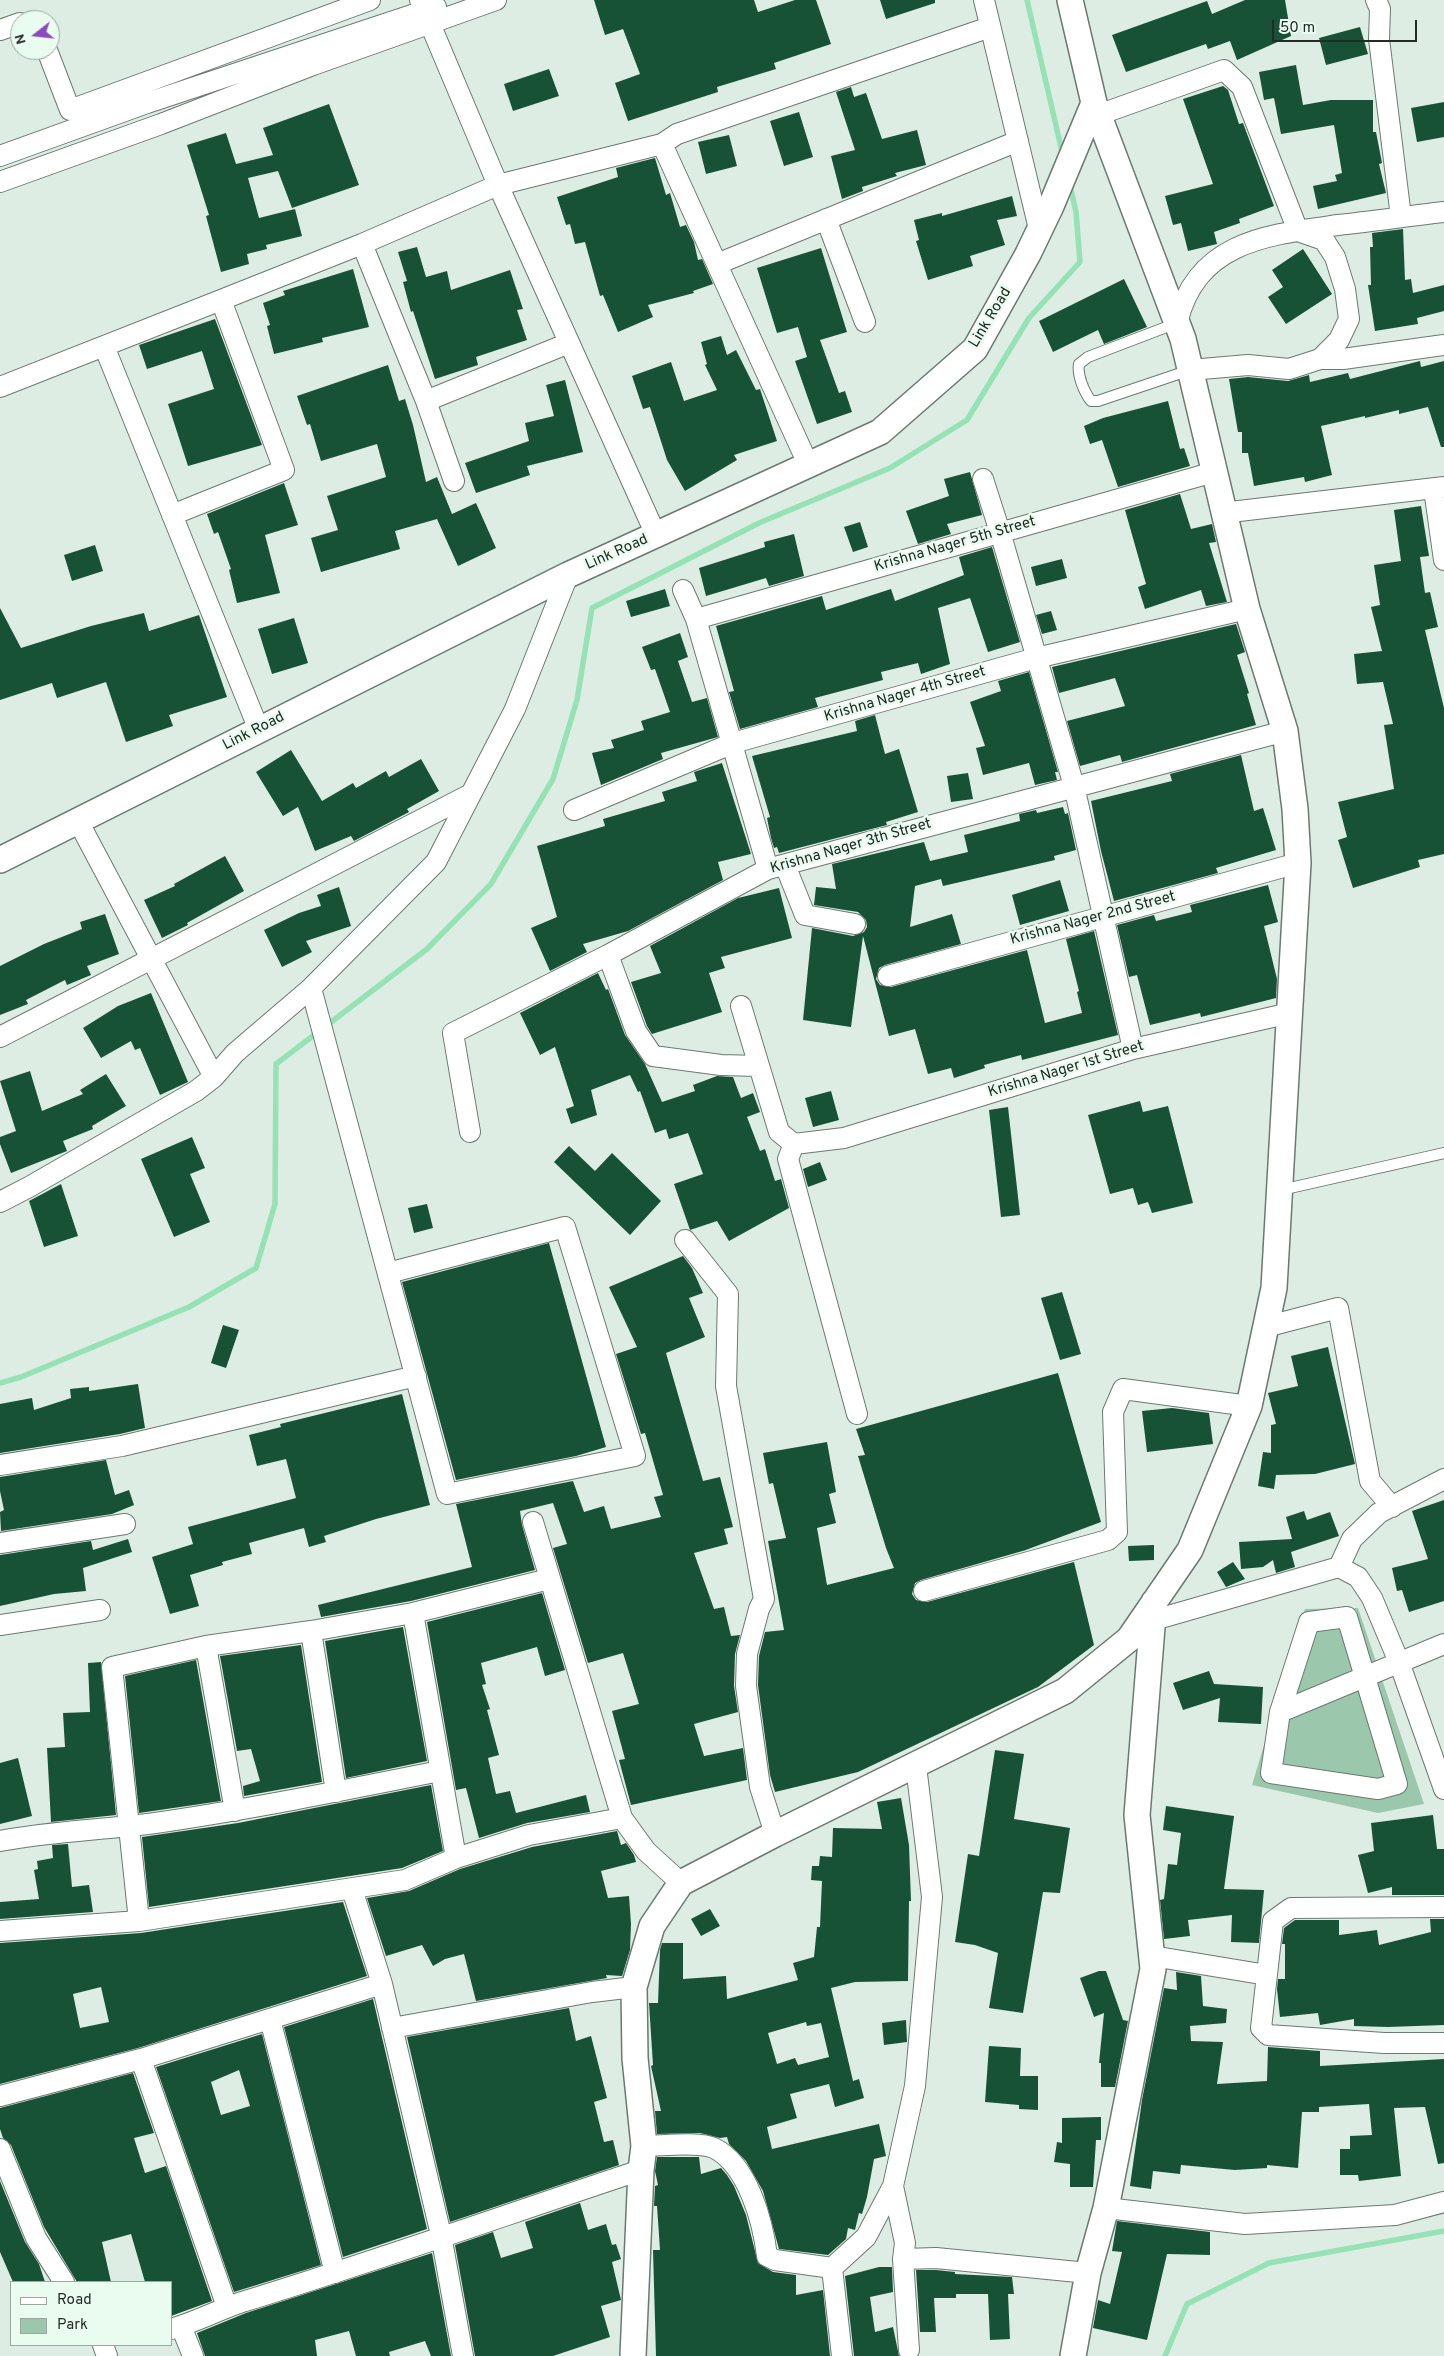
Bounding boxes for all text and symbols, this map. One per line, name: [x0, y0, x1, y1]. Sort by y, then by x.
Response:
north arrow: [10, 10, 60, 60]
scale bar: [1274, 10, 1419, 42]
text: 50 m: [1280, 19, 1315, 38]
text: N: [12, 32, 31, 46]
street label: Link Road: [966, 285, 1016, 351]
street label: Krishna Nager 5th Street: [872, 513, 1038, 577]
street label: Link Road: [583, 531, 651, 575]
street label: Krishna Nager 4th Street: [822, 663, 988, 727]
street label: Link Road: [220, 709, 288, 755]
street label: Krishna Nager 3th Street: [768, 815, 934, 879]
street label: Krishna Nager 2nd Street: [1008, 888, 1178, 950]
street label: Krishna Nager 1st Street: [986, 1038, 1146, 1102]
legend: [10, 2281, 172, 2346]
text: Road: [57, 2291, 92, 2310]
text: Park: [57, 2316, 88, 2335]

